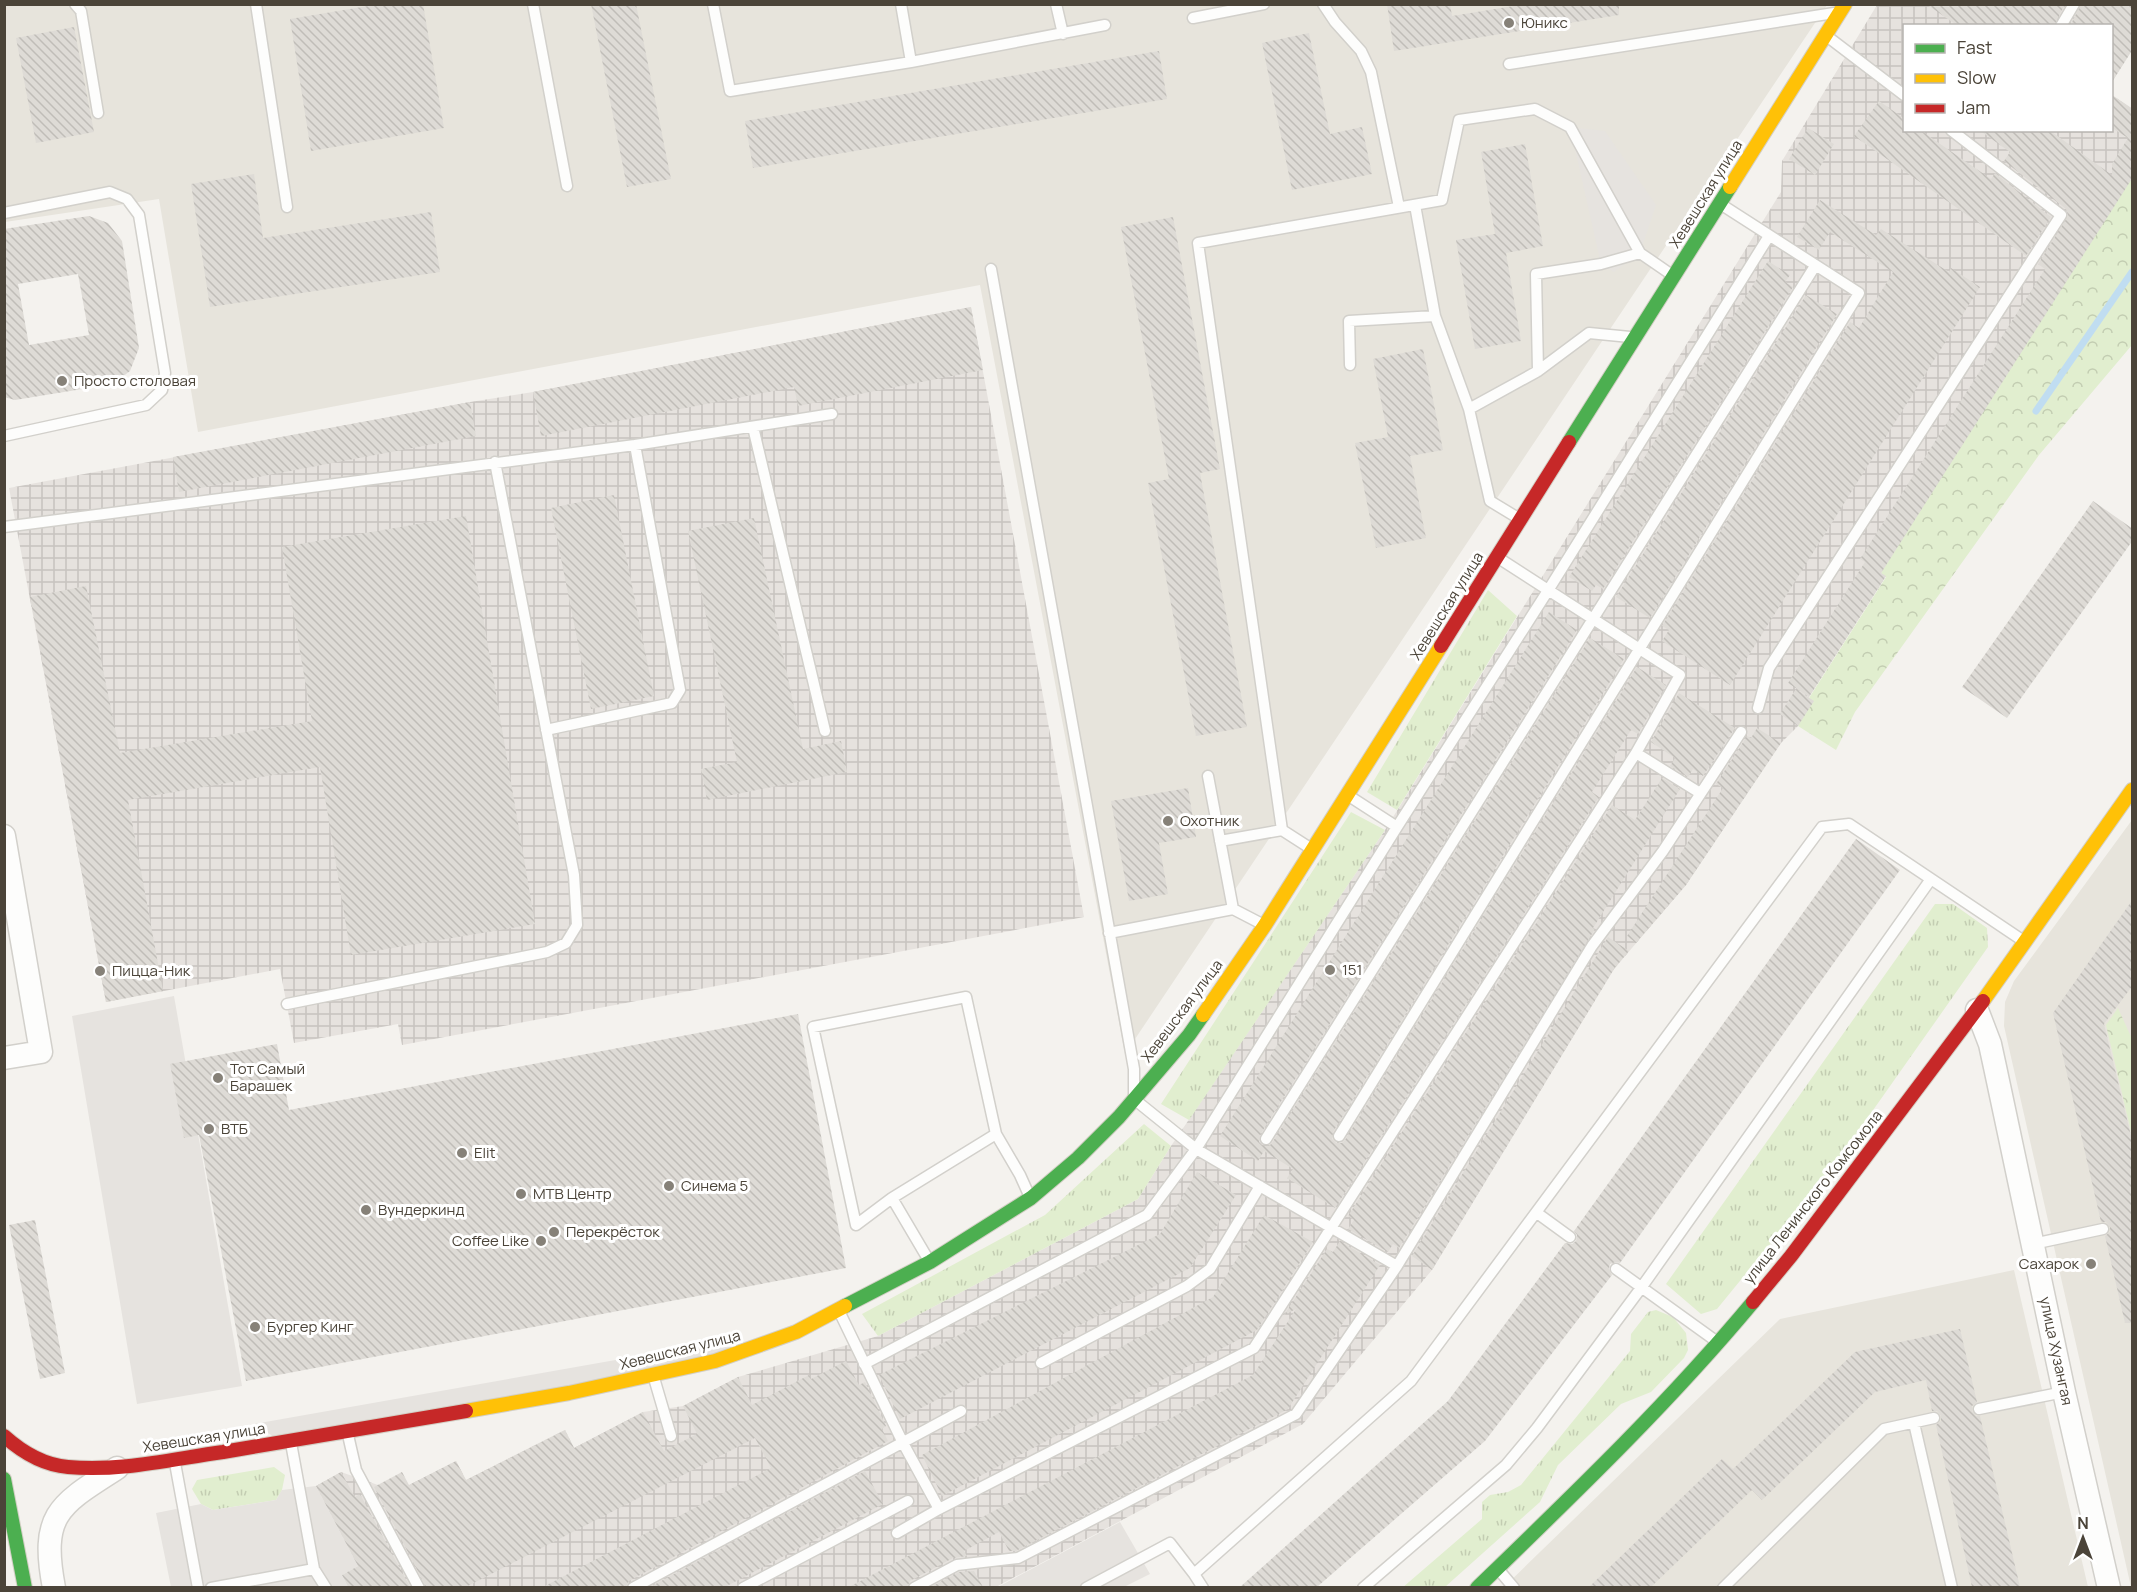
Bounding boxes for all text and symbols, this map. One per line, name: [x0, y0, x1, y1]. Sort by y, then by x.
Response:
place label: Юникс: [1521, 12, 1568, 33]
marker: Юникс: [1502, 16, 1516, 30]
legend: [1903, 24, 2113, 132]
text: Fast: [1957, 35, 1992, 59]
text: Slow: [1957, 65, 1997, 89]
text: Jam: [1957, 95, 1991, 119]
street label: Хевешская улица: [1664, 136, 1747, 252]
place label: Просто столовая: [74, 370, 196, 391]
marker: Просто столовая: [55, 374, 69, 388]
street label: Хевешская улица: [1405, 548, 1488, 664]
place label: Охотник: [1180, 810, 1240, 831]
marker: Охотник: [1161, 814, 1175, 828]
street label: Хевешская улица: [1136, 955, 1227, 1066]
place label: 151: [1342, 959, 1362, 980]
place label: Пицца-Ник: [112, 960, 191, 981]
marker: 151: [1323, 963, 1337, 977]
marker: Пицца-Ник: [93, 964, 107, 978]
place label: Тот Самый Барашек: [230, 1058, 305, 1096]
marker: Тот Самый Барашек: [211, 1071, 225, 1085]
street label: улица Ленинского Комсомола: [1738, 1106, 1887, 1288]
place label: ВТБ: [221, 1118, 248, 1139]
marker: ВТБ: [202, 1122, 216, 1136]
place label: Elit: [474, 1142, 496, 1163]
marker: Elit: [455, 1146, 469, 1160]
place label: Синема 5: [681, 1175, 748, 1196]
marker: Синема 5: [662, 1179, 676, 1193]
place label: МТВ Центр: [533, 1183, 612, 1204]
marker: МТВ Центр: [514, 1187, 528, 1201]
place label: Вундеркинд: [378, 1199, 464, 1220]
marker: Вундеркинд: [359, 1203, 373, 1217]
place label: Перекрёсток: [566, 1221, 660, 1242]
marker: Перекрёсток: [547, 1225, 561, 1239]
place label: Coffee Like: [452, 1230, 529, 1251]
marker: Coffee Like: [534, 1234, 548, 1248]
place label: Сахарок: [2019, 1253, 2080, 1274]
marker: Сахарок: [2084, 1257, 2098, 1271]
street label: улица Хузангая: [2035, 1295, 2078, 1407]
place label: Бургер Кинг: [267, 1316, 354, 1337]
marker: Бургер Кинг: [248, 1320, 262, 1334]
street label: Хевешская улица: [617, 1324, 742, 1375]
street label: Хевешская улица: [141, 1417, 267, 1458]
north arrow: [2053, 1508, 2113, 1568]
text: N: [2077, 1512, 2089, 1534]

